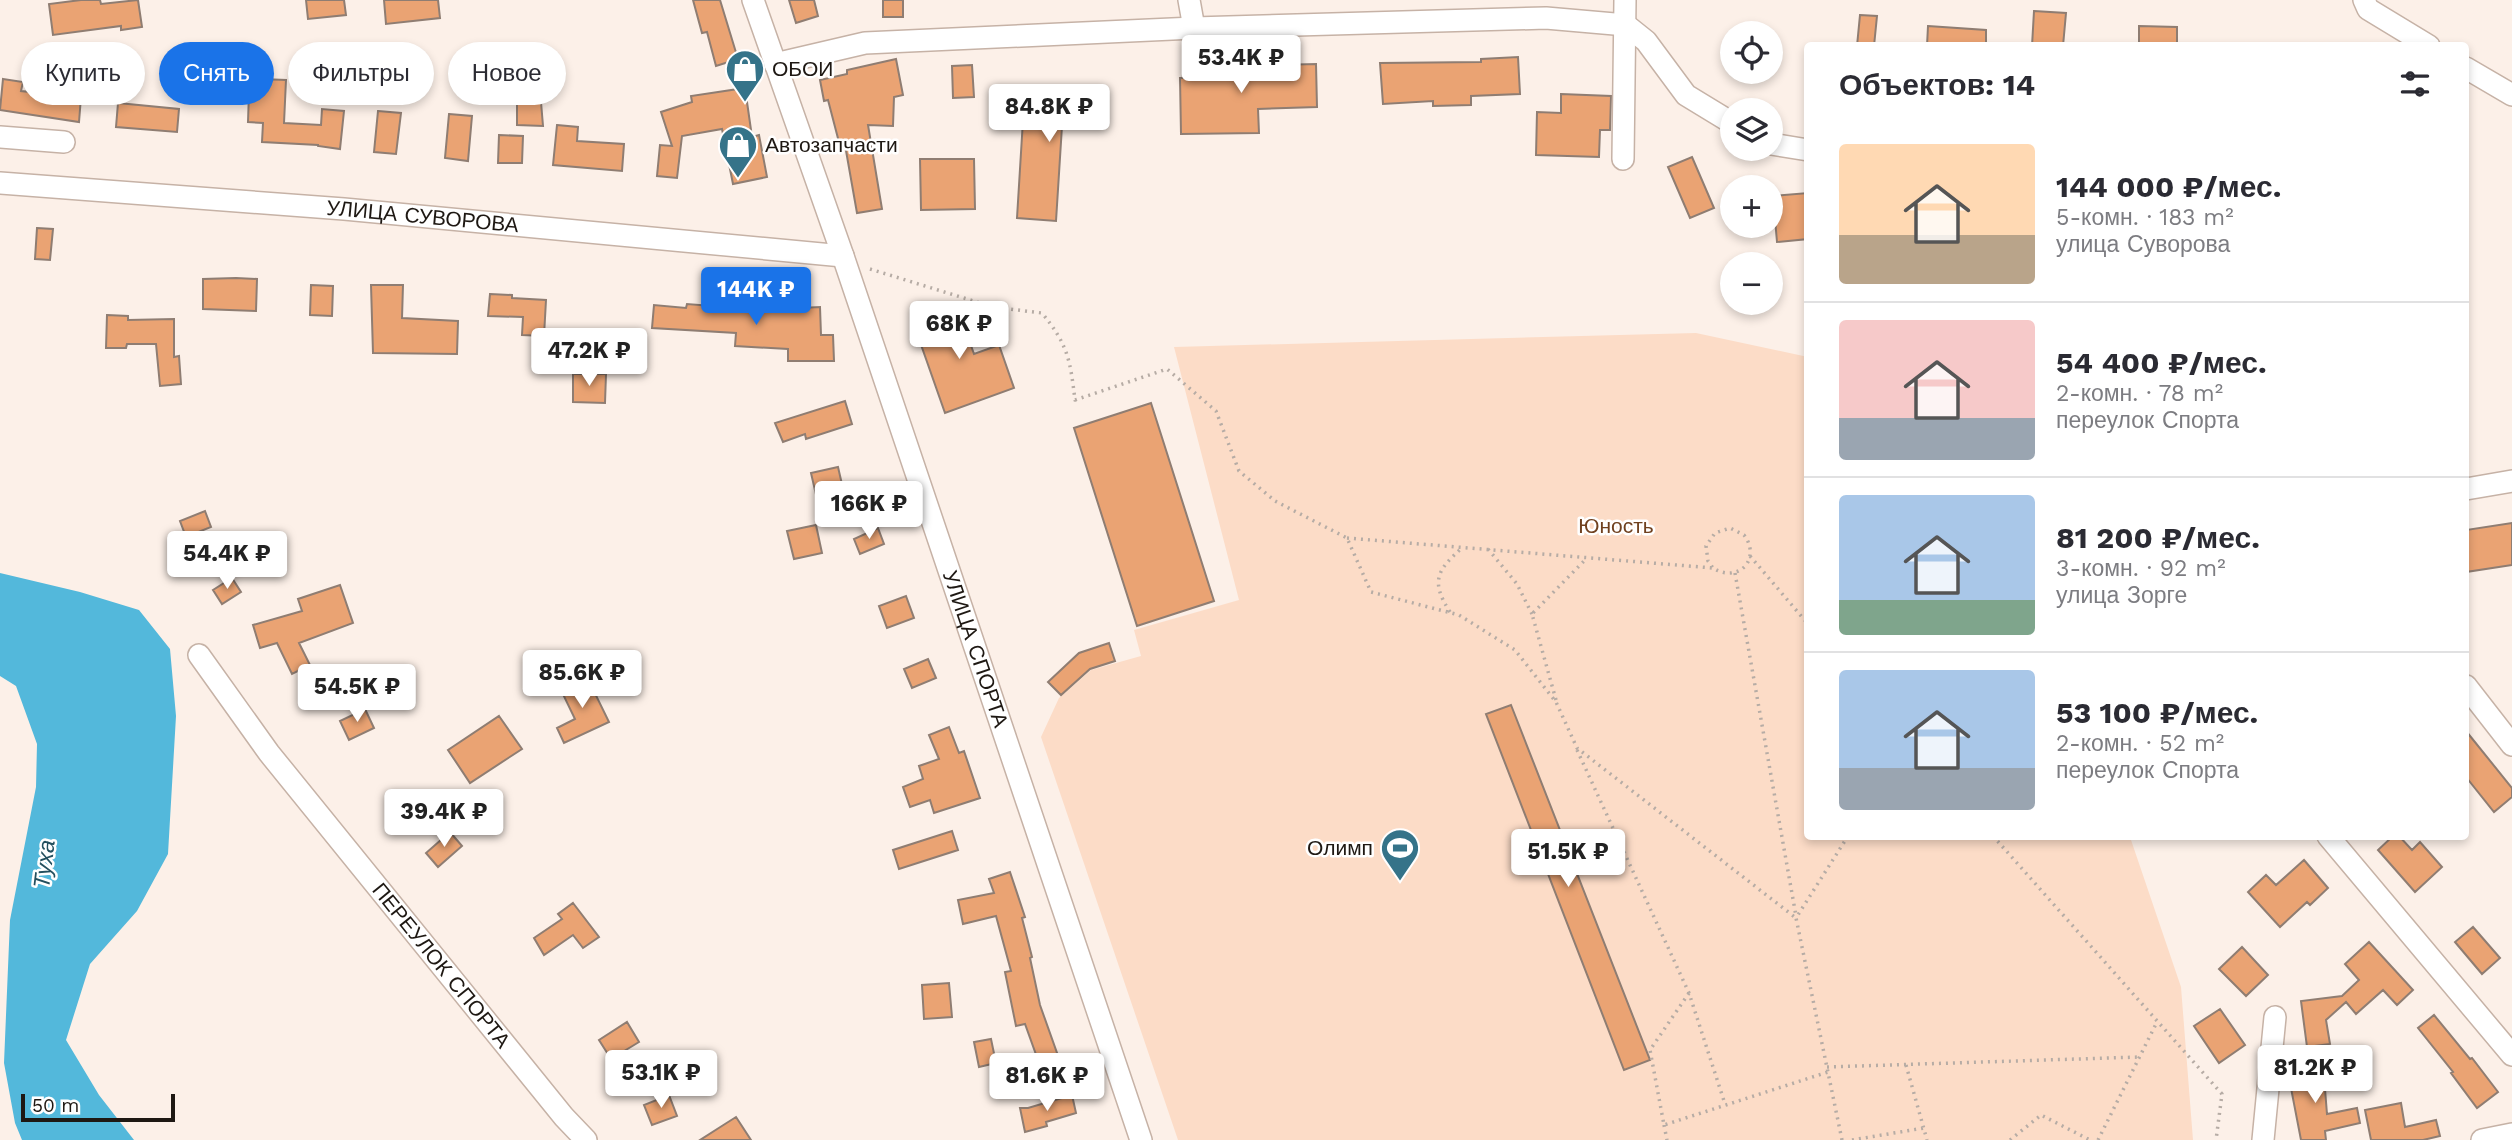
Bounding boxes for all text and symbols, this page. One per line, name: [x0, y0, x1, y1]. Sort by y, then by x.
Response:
map controls: [1720, 21, 1783, 315]
button: locate: [1720, 21, 1783, 84]
pin: 53.4K ₽: [1176, 36, 1306, 95]
chip: Купить: [21, 42, 145, 105]
chip: Снять: [159, 42, 274, 105]
chip: Фильтры: [288, 42, 434, 105]
chip: Новое: [448, 42, 566, 105]
text: 53.4K ₽: [1198, 44, 1284, 71]
shop icon: ОБОИ: [724, 48, 766, 103]
place label: ОБОИ: [772, 56, 833, 81]
icon: filters: [2396, 65, 2434, 103]
text: Объектов: 14: [1839, 67, 2035, 102]
pin: 84.8K ₽: [984, 85, 1114, 144]
text: 84.8K ₽: [1005, 93, 1093, 120]
button: layers: [1720, 98, 1783, 161]
shop icon: Автозапчасти: [717, 124, 759, 179]
place label: Автозапчасти: [765, 132, 898, 157]
text: 144 000 ₽/мес.: [2056, 169, 2281, 204]
icon: home: [1895, 172, 1979, 256]
button: +: [1720, 175, 1783, 238]
street label: УЛИЦА СУВОРОВА: [326, 195, 520, 237]
text: 5-комн. · 183 m²: [2056, 204, 2234, 231]
text: улица Суворова: [2056, 231, 2230, 258]
button: −: [1720, 252, 1783, 315]
pin: 144K ₽: [699, 268, 813, 327]
text: 144K ₽: [717, 276, 795, 303]
pin: 68K ₽: [910, 302, 1008, 361]
text: 68K ₽: [926, 310, 992, 337]
pin: 47.2K ₽: [524, 328, 654, 388]
text: 47.2K ₽: [547, 337, 631, 364]
text: 54 400 ₽/мес.: [2056, 345, 2267, 380]
icon: home: [1895, 348, 1979, 432]
text: 2-комн. · 78 m²: [2056, 380, 2223, 407]
text: переулок Спорта: [2056, 407, 2239, 434]
pin: 166K ₽: [812, 482, 926, 541]
text: 166K ₽: [831, 490, 907, 517]
park label: Юность: [1578, 513, 1654, 538]
text: 81 200 ₽/мес.: [2056, 520, 2260, 555]
icon: home: [1895, 523, 1979, 607]
pin: 54.4K ₽: [162, 532, 292, 591]
text: 54.4K ₽: [183, 540, 271, 567]
text: 3-комн. · 92 m²: [2056, 555, 2226, 582]
street label: УЛИЦА СПОРТА: [938, 567, 1014, 731]
text: улица Зорге: [2056, 582, 2187, 609]
pin: 85.6K ₽: [517, 650, 647, 710]
text: 85.6K ₽: [539, 659, 625, 686]
pin: 54.5K ₽: [292, 664, 422, 724]
text: 54.5K ₽: [314, 673, 400, 700]
text: 53 100 ₽/мес.: [2056, 695, 2258, 730]
icon: home: [1895, 698, 1979, 782]
text: 2-комн. · 52 m²: [2056, 730, 2224, 757]
text: переулок Спорта: [2056, 757, 2239, 784]
pin: 39.4K ₽: [379, 790, 509, 849]
text: 39.4K ₽: [400, 798, 488, 825]
sports icon: Олимп: [1379, 827, 1421, 882]
pin: 51.5K ₽: [1503, 830, 1633, 889]
place label: Олимп: [1307, 835, 1373, 860]
water label: Туха: [28, 838, 61, 890]
text: 51.5K ₽: [1527, 838, 1609, 865]
street label: ПЕРЕУЛОК СПОРТА: [367, 878, 516, 1053]
pin: 81.2K ₽: [2250, 1046, 2380, 1105]
pin: 53.1K ₽: [596, 1050, 726, 1110]
pin: 81.6K ₽: [982, 1054, 1112, 1113]
text: 81.2K ₽: [2274, 1054, 2356, 1081]
text: 53.1K ₽: [621, 1059, 701, 1086]
text: 81.6K ₽: [1005, 1062, 1089, 1089]
scale bar: [21, 1091, 175, 1123]
text: 50 m: [32, 1094, 79, 1117]

